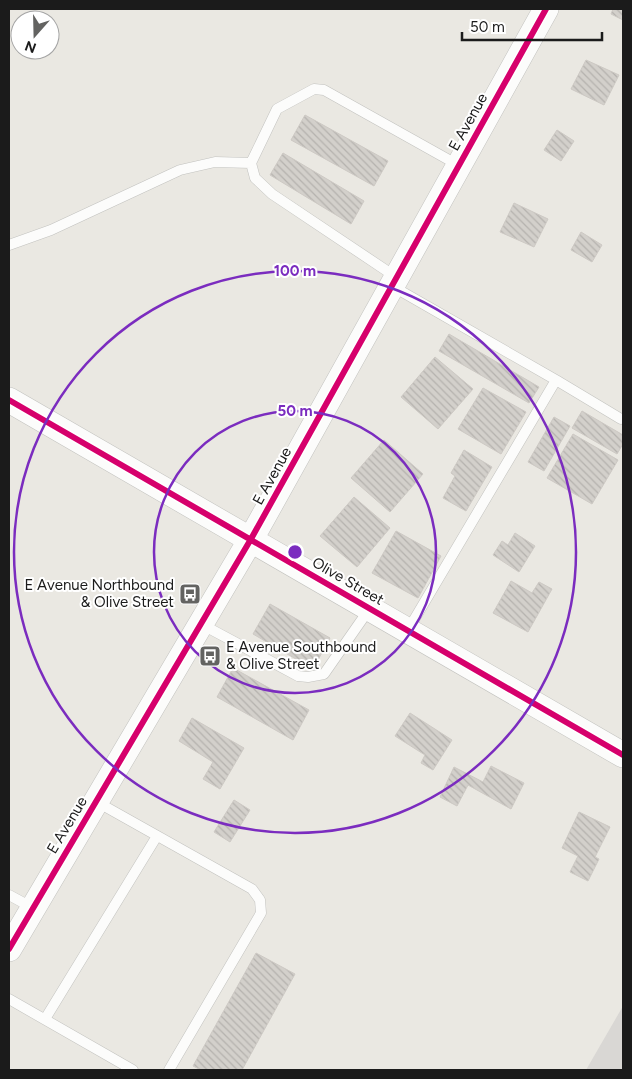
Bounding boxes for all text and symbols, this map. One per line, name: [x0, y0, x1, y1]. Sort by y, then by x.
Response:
north arrow: [10, 10, 60, 60]
scale bar: [462, 10, 602, 42]
text: 50 m: [470, 18, 505, 36]
text: N: [23, 37, 39, 57]
street label: E Avenue: [445, 90, 491, 154]
text: 100 m: [274, 262, 316, 280]
text: 50 m: [277, 402, 313, 420]
street label: E Avenue: [249, 444, 295, 508]
centre of rings: [286, 543, 304, 561]
street label: Olive Street: [309, 553, 387, 609]
place label: E Avenue Northbound & Olive Street: [25, 576, 174, 611]
bus stop icon: E Avenue Northbound & Olive Street: [178, 582, 202, 606]
place label: E Avenue Southbound & Olive Street: [226, 638, 376, 673]
bus stop icon: E Avenue Southbound & Olive Street: [198, 644, 222, 668]
street label: E Avenue: [43, 793, 91, 857]

